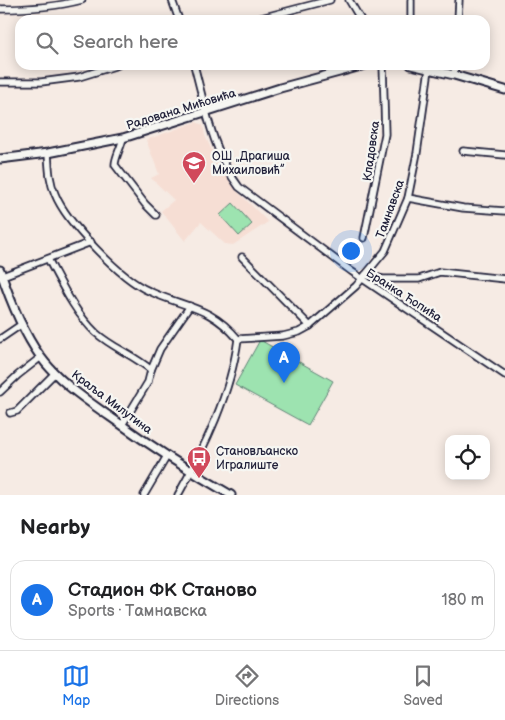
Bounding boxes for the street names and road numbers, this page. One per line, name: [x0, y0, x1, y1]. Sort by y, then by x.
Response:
street label: Радована Мићовића: [125, 86, 238, 133]
street label: Кладовска: [360, 120, 383, 182]
street label: Тамнавска: [373, 178, 408, 241]
street label: Бранка Ћопића: [363, 265, 444, 325]
street label: Краља Милутина: [68, 367, 155, 438]

